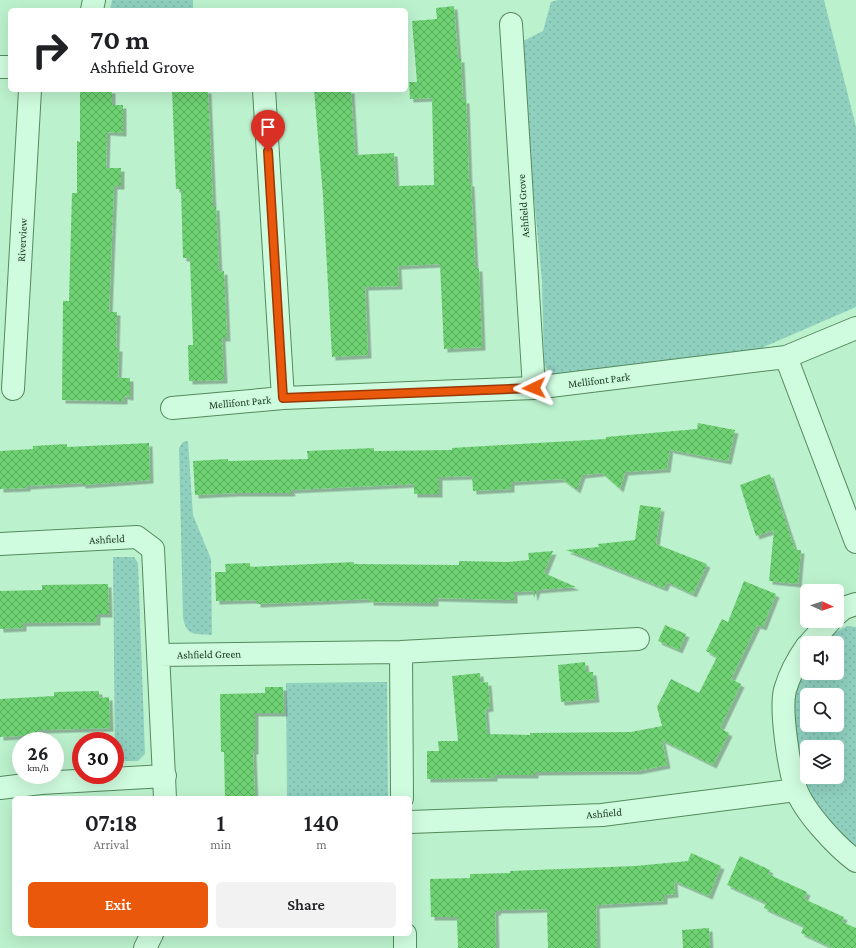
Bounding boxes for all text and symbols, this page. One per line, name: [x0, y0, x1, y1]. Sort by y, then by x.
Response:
icon: right: [24, 24, 76, 76]
text: 70 m: [90, 24, 149, 55]
text: Ashfield Grove: [90, 57, 194, 77]
pin: [251, 110, 285, 151]
icon: arrive: [257, 116, 279, 138]
street label: Ashfield Grove: [515, 174, 531, 238]
street label: Riverview: [15, 217, 29, 262]
position arrow: [513, 367, 555, 409]
street label: Mellifont Park: [567, 370, 631, 390]
street label: Mellifont Park: [208, 393, 272, 411]
street label: Ashfield: [89, 532, 125, 546]
north arrow: [800, 584, 844, 628]
map controls: [800, 584, 844, 784]
button: sound: [800, 636, 844, 680]
street label: Ashfield Green: [177, 647, 241, 661]
button: search: [800, 688, 844, 732]
speed limit sign: 30: [72, 732, 124, 784]
button: layers: [800, 740, 844, 784]
text: 26: [27, 742, 49, 764]
text: km/h: [27, 762, 49, 773]
street label: Ashfield: [586, 805, 623, 821]
text: 07:18: [85, 809, 138, 836]
text: 1: [216, 809, 225, 836]
text: 140: [304, 809, 339, 836]
text: Arrival: [93, 837, 129, 852]
text: min: [210, 837, 231, 852]
text: m: [316, 837, 327, 852]
button: Exit: [28, 882, 208, 928]
button: Share: [216, 882, 396, 928]

